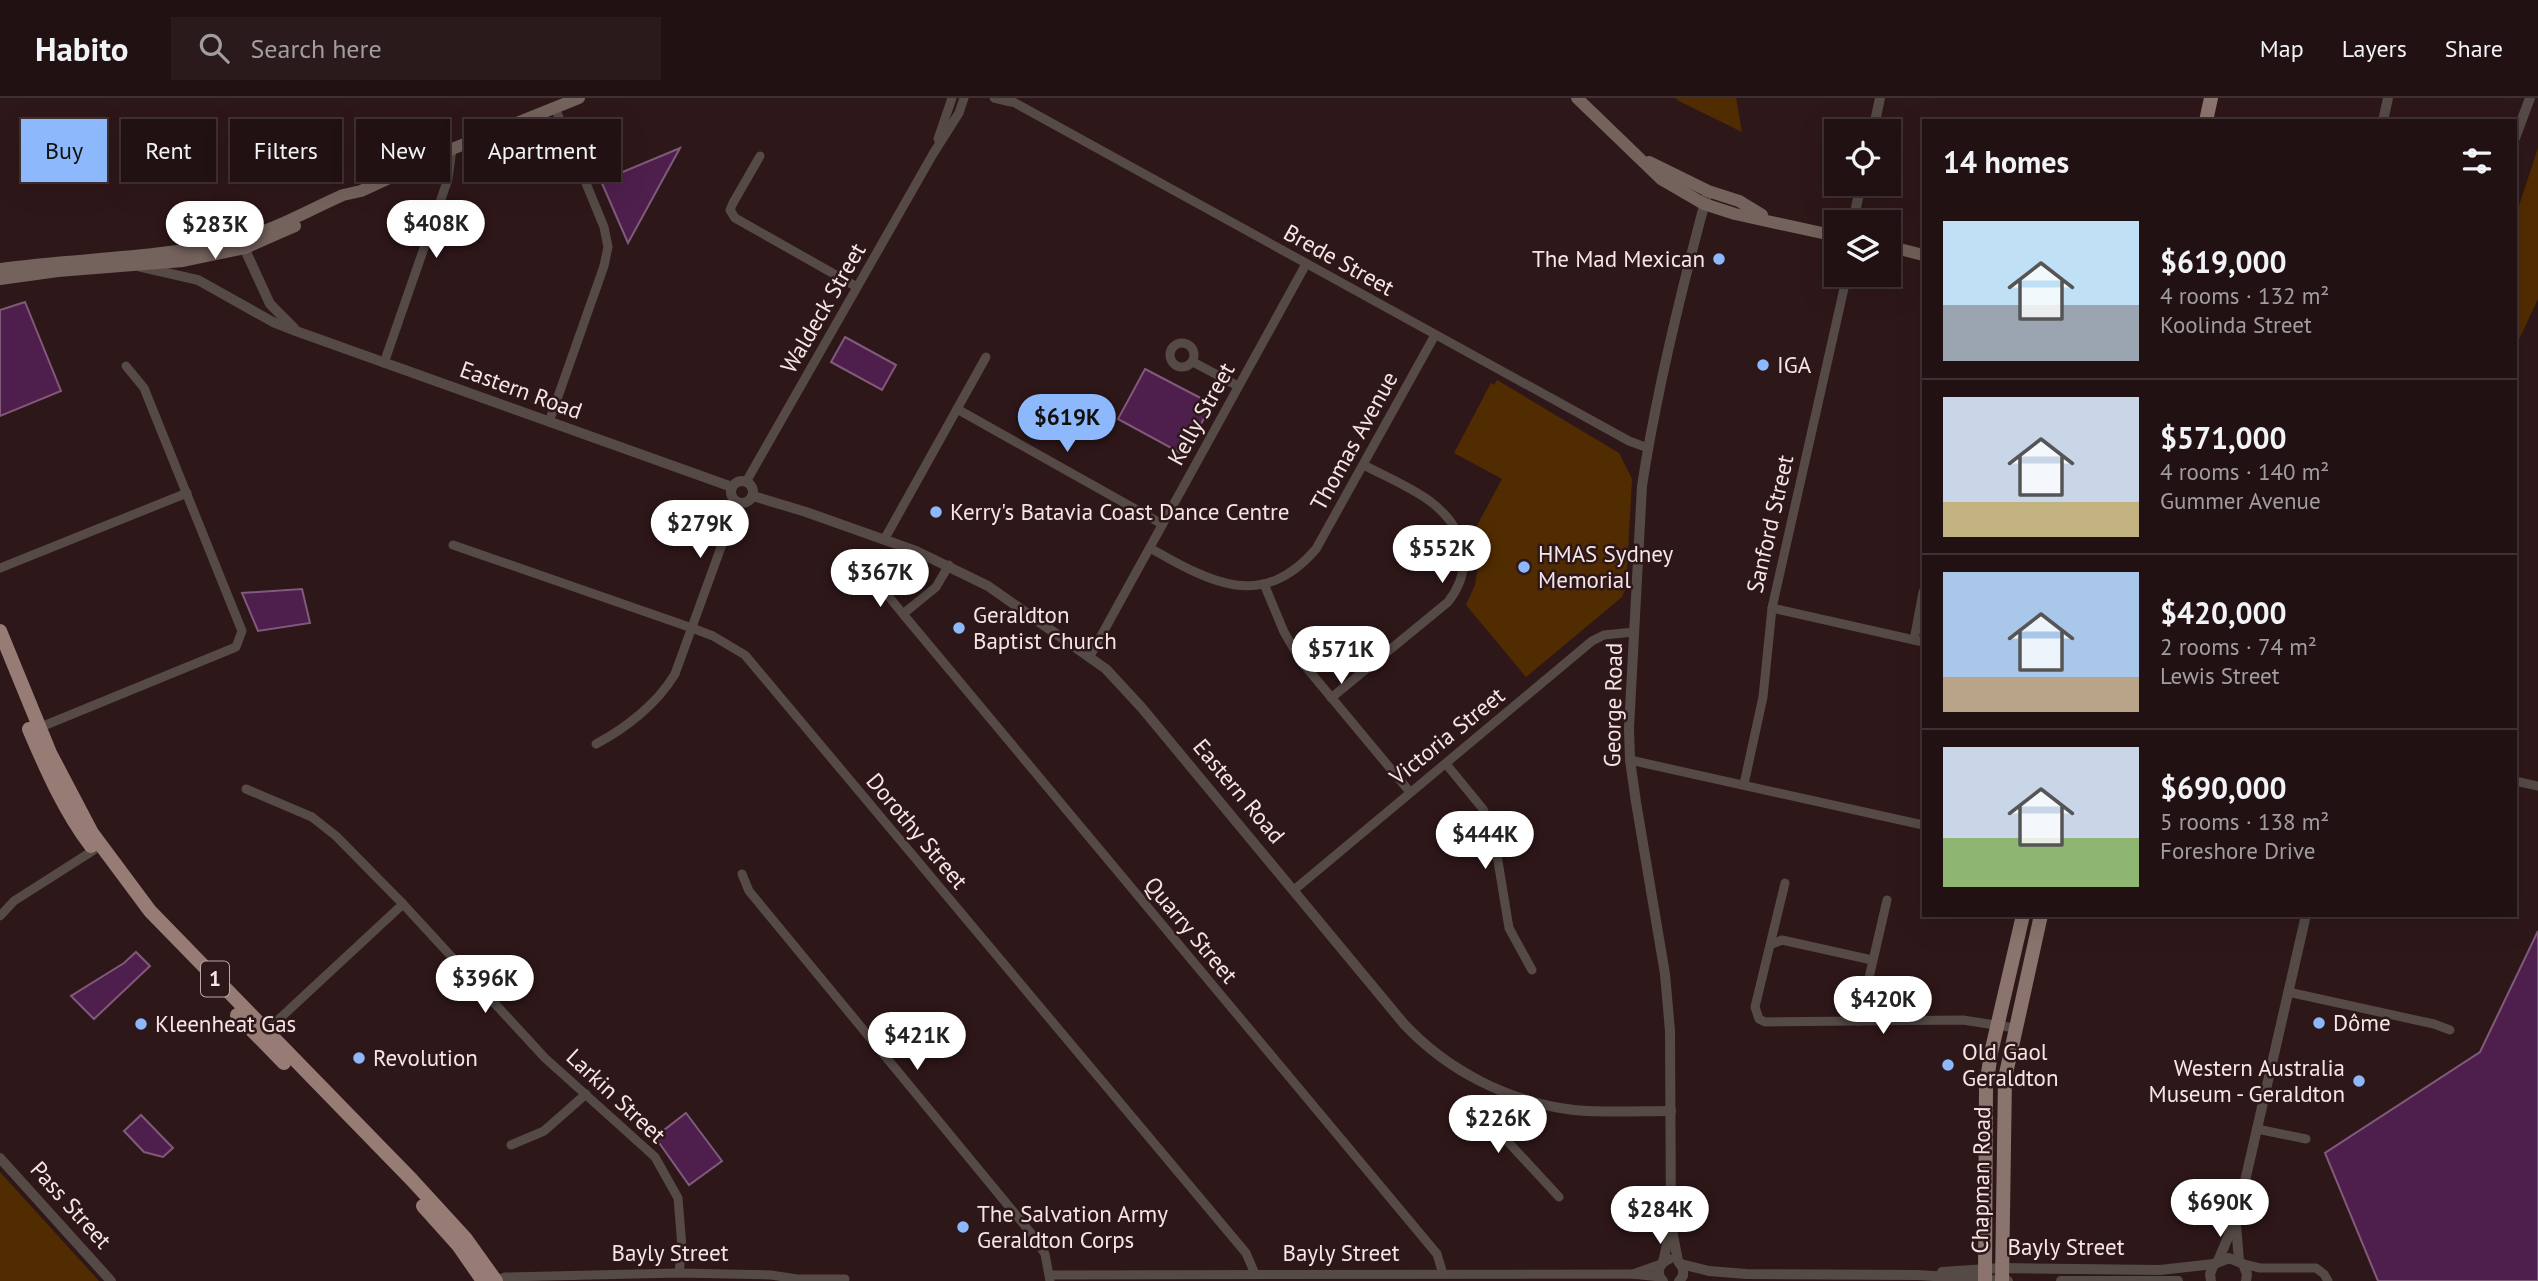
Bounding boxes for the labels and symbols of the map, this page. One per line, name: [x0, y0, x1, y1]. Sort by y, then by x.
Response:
pin: $408K: [387, 200, 485, 260]
pin: $283K: [166, 202, 264, 261]
street label: Brede Street: [1279, 217, 1400, 302]
street label: Waldeck Street: [774, 237, 872, 378]
place label: The Mad Mexican: [1532, 244, 1705, 273]
marker: The Mad Mexican: [1711, 251, 1727, 267]
place label: IGA: [1777, 350, 1812, 379]
street label: Eastern Road: [456, 354, 586, 425]
street label: Kelly Street: [1161, 357, 1241, 470]
marker: IGA: [1755, 357, 1771, 373]
street label: Thomas Avenue: [1303, 366, 1404, 515]
pin: $619K: [1018, 394, 1116, 454]
street label: Sanford Street: [1740, 452, 1800, 596]
place label: Kerry's Batavia Coast Dance Centre: [950, 497, 1290, 526]
pin: $279K: [651, 500, 749, 560]
marker: Kerry's Batavia Coast Dance Centre: [928, 504, 944, 520]
pin: $552K: [1393, 526, 1491, 585]
place label: HMAS Sydney Memorial: [1538, 539, 1674, 594]
pin: $367K: [831, 550, 929, 609]
marker: HMAS Sydney Memorial: [1516, 559, 1532, 575]
place label: Geraldton Baptist Church: [973, 600, 1117, 655]
marker: Geraldton Baptist Church: [951, 620, 967, 636]
pin: $571K: [1292, 626, 1390, 686]
street label: George Road: [1597, 642, 1628, 768]
street label: Victoria Street: [1382, 680, 1510, 791]
street label: Eastern Road: [1187, 732, 1292, 849]
street label: Dorothy Street: [860, 767, 974, 895]
pin: $444K: [1436, 812, 1534, 871]
street label: Quarry Street: [1139, 871, 1244, 989]
pin: $396K: [436, 956, 534, 1015]
road number: 1: [201, 962, 229, 996]
pin: $420K: [1834, 976, 1932, 1036]
place label: Dôme: [2333, 1008, 2391, 1037]
place label: Kleenheat Gas: [155, 1009, 296, 1038]
pin: $421K: [868, 1012, 966, 1072]
marker: Dôme: [2311, 1015, 2327, 1031]
marker: Kleenheat Gas: [133, 1016, 149, 1032]
place label: Old Gaol Geraldton: [1962, 1037, 2059, 1092]
street label: Larkin Street: [561, 1042, 672, 1149]
place label: Revolution: [373, 1043, 478, 1072]
marker: Revolution: [351, 1050, 367, 1066]
place label: Western Australia Museum - Geraldton: [2149, 1053, 2345, 1108]
marker: Old Gaol Geraldton: [1940, 1057, 1956, 1073]
marker: Western Australia Museum - Geraldton: [2351, 1073, 2367, 1089]
pin: $226K: [1449, 1096, 1547, 1155]
street label: Chapman Road: [1965, 1106, 1996, 1254]
street label: Pass Street: [25, 1155, 118, 1255]
pin: $690K: [2171, 1180, 2269, 1239]
pin: $284K: [1611, 1186, 1709, 1246]
place label: The Salvation Army Geraldton Corps: [977, 1199, 1168, 1254]
marker: The Salvation Army Geraldton Corps: [955, 1219, 971, 1235]
street label: Bayly Street: [2007, 1232, 2125, 1261]
street label: Bayly Street: [611, 1238, 729, 1267]
street label: Bayly Street: [1282, 1238, 1400, 1267]

